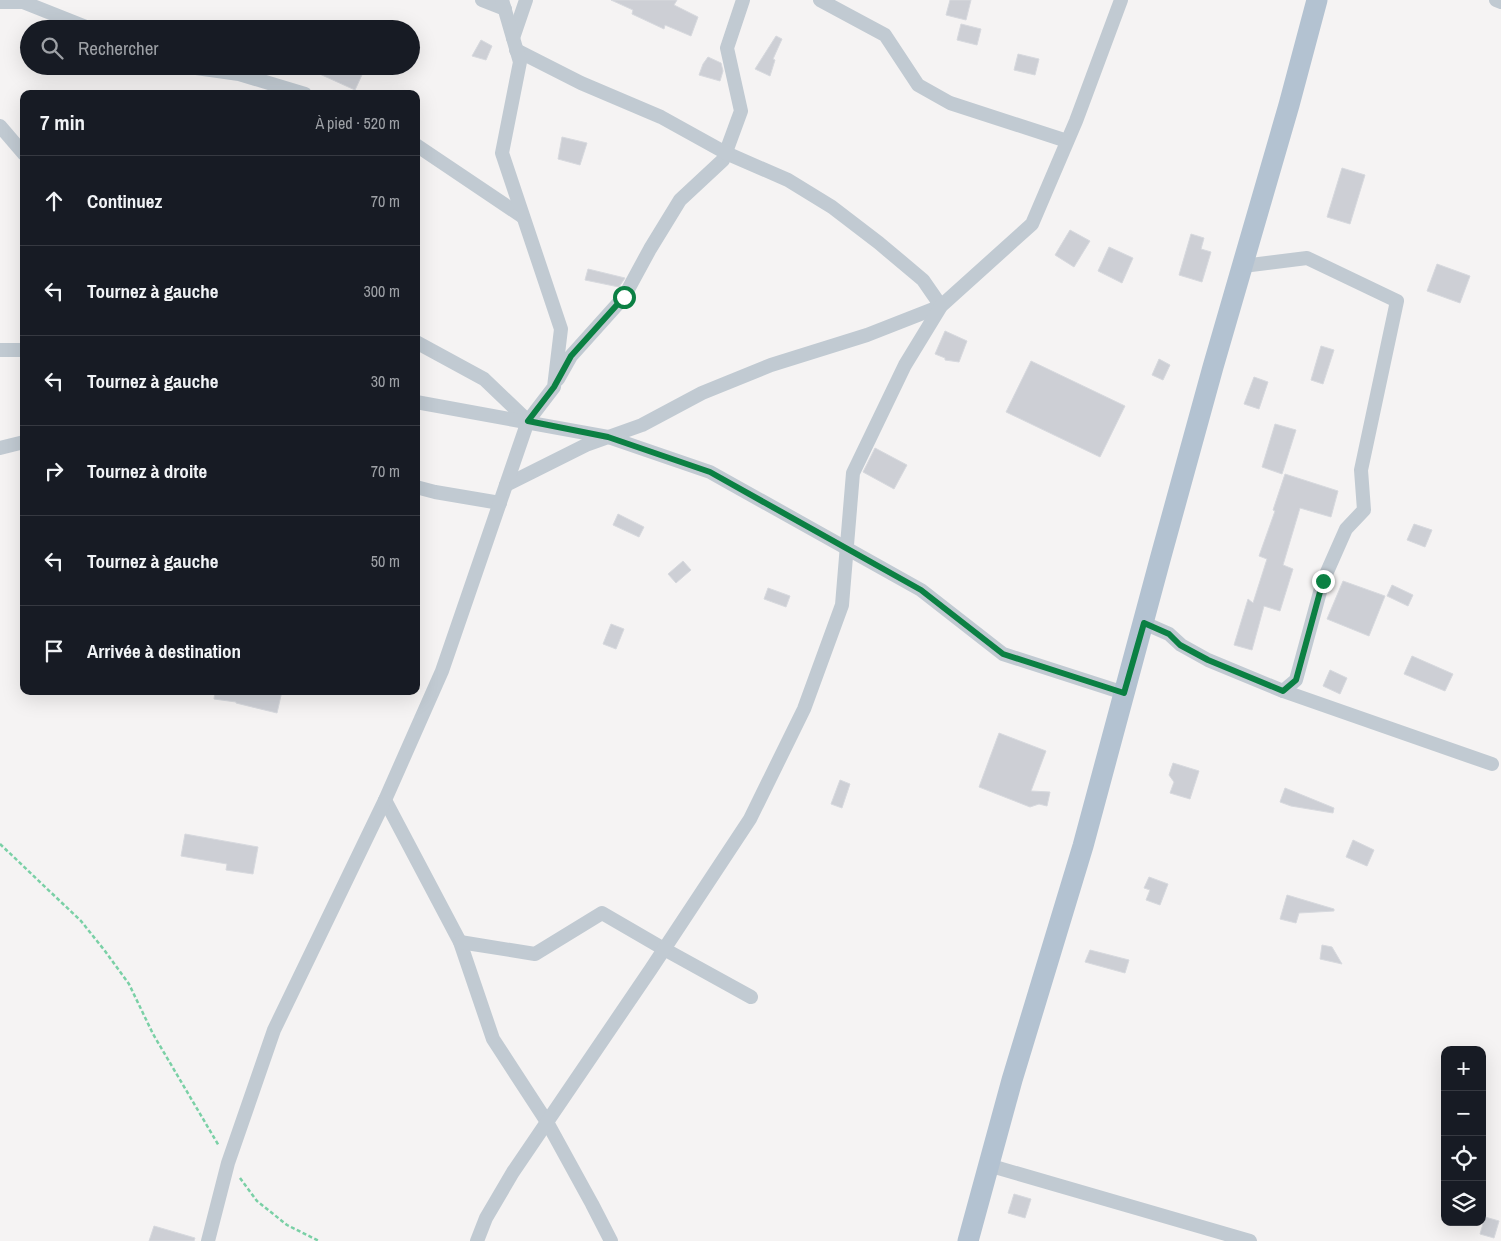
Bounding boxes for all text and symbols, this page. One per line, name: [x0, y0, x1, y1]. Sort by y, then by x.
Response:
search box: [20, 20, 420, 75]
icon: search: [38, 34, 66, 62]
text: Rechercher: [78, 35, 159, 61]
text: 7 min: [40, 108, 85, 137]
text: À pied · 520 m: [315, 112, 400, 134]
icon: ahead: [40, 187, 68, 215]
text: Continuez: [87, 188, 162, 214]
text: 70 m: [371, 190, 400, 212]
icon: left: [40, 277, 68, 305]
text: Tournez à gauche: [87, 278, 218, 304]
text: 300 m: [364, 280, 400, 302]
route start: [613, 286, 636, 309]
icon: left: [40, 367, 68, 395]
text: Tournez à gauche: [87, 368, 218, 394]
text: 30 m: [371, 370, 400, 392]
icon: right: [40, 457, 68, 485]
text: Tournez à droite: [87, 458, 207, 484]
text: 70 m: [371, 460, 400, 482]
icon: left: [40, 547, 68, 575]
text: Tournez à gauche: [87, 548, 218, 574]
text: 50 m: [371, 550, 400, 572]
route end: [1312, 570, 1335, 593]
icon: arrive: [40, 637, 68, 665]
text: Arrivée à destination: [87, 638, 241, 664]
map controls: [1441, 1046, 1486, 1226]
button: +: [1441, 1046, 1486, 1091]
button: −: [1441, 1091, 1486, 1136]
button: locate: [1441, 1136, 1486, 1181]
button: layers: [1441, 1181, 1486, 1226]

